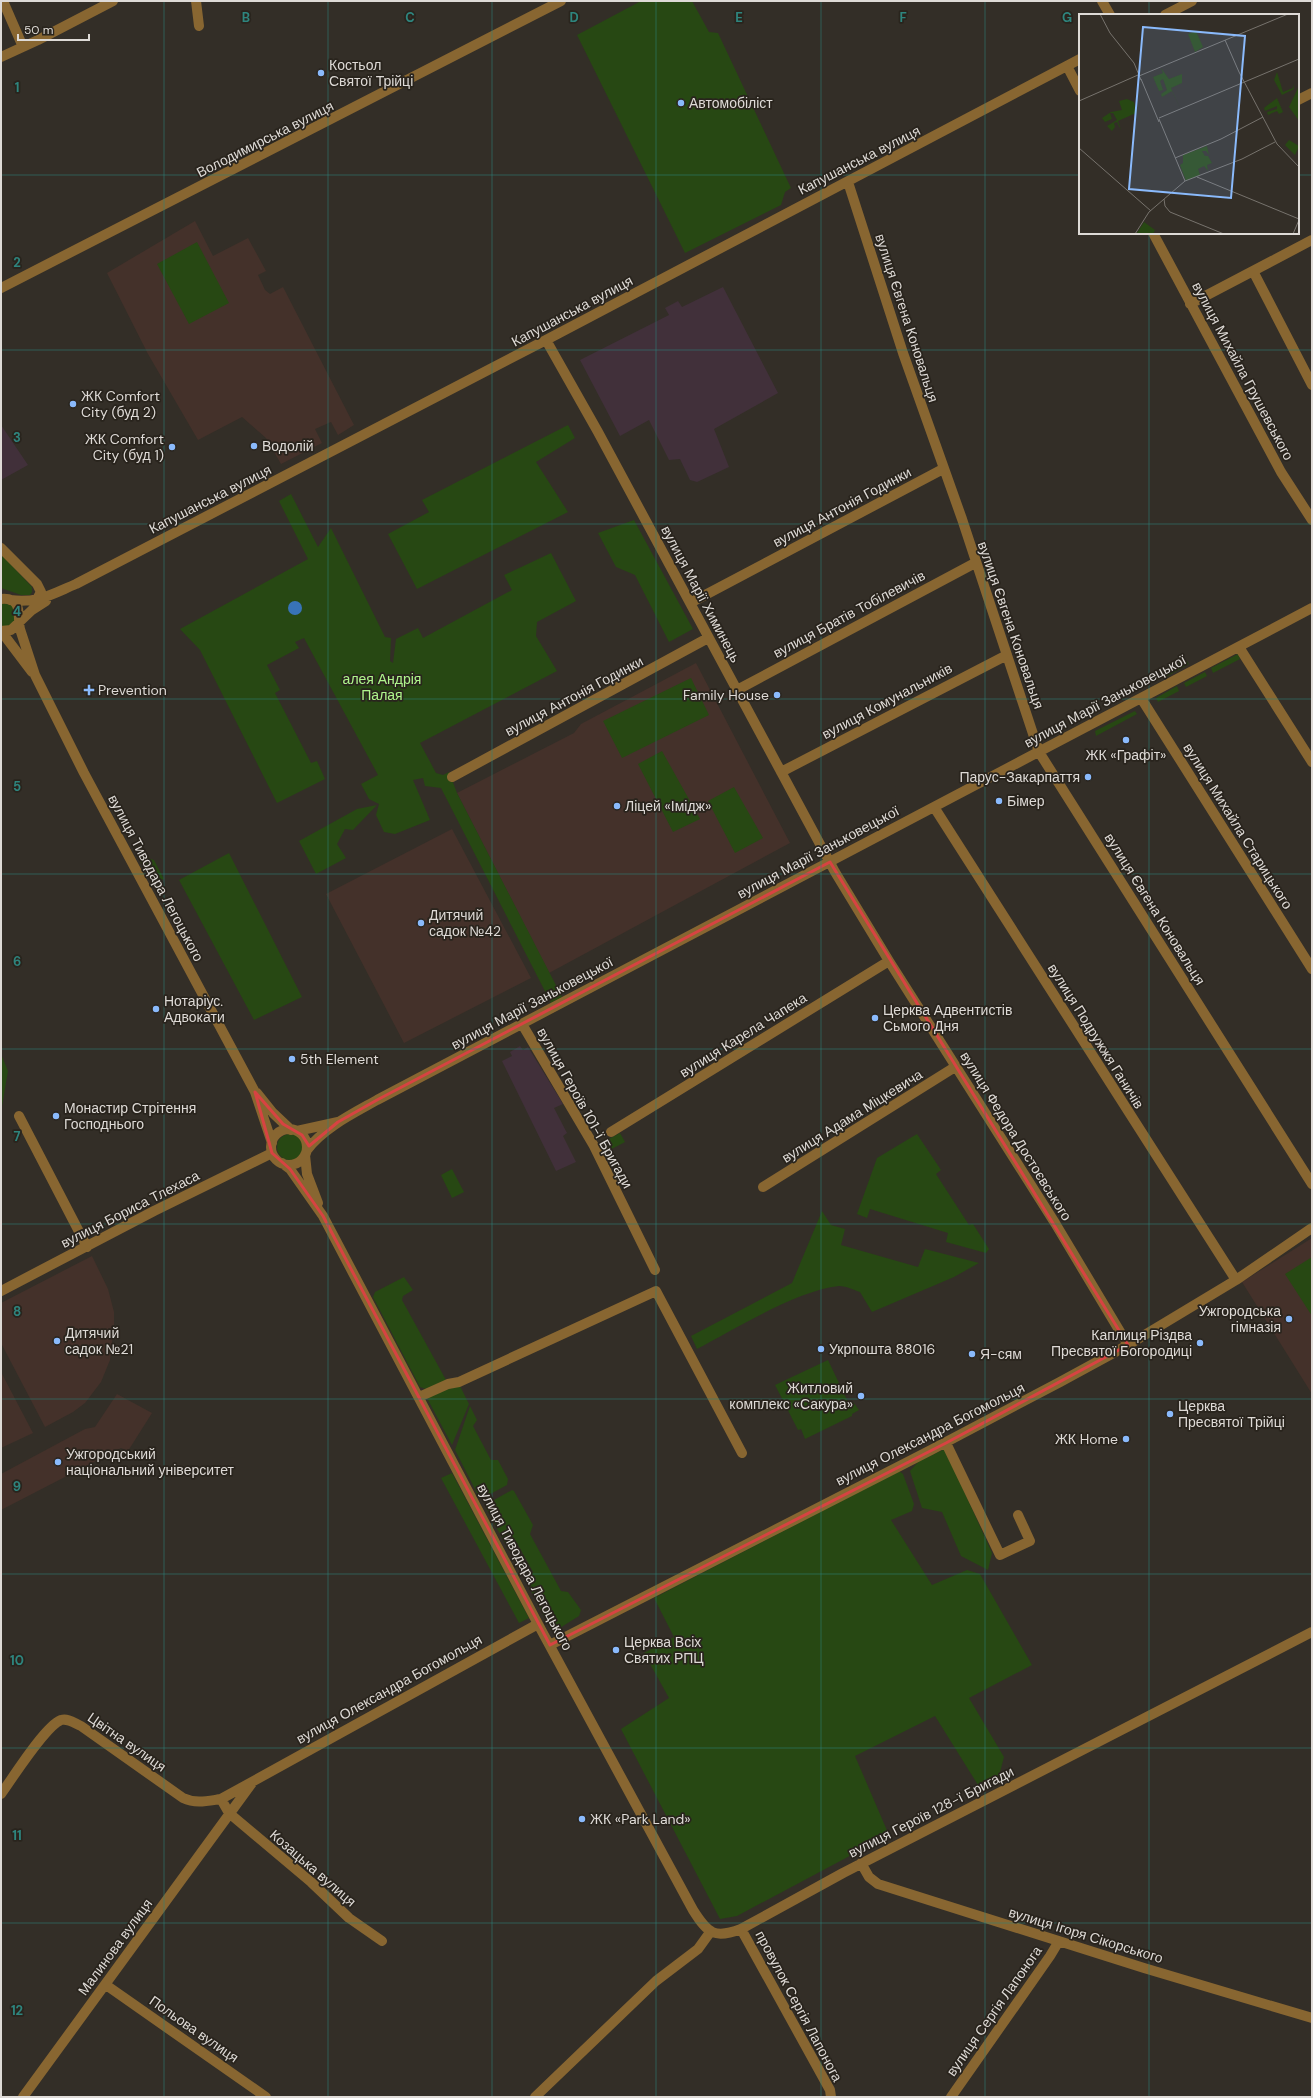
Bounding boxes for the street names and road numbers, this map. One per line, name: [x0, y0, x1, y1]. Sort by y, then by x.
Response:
street label: Володимирська вулиця: [193, 97, 337, 181]
street label: Капушанська вулиця: [795, 121, 923, 199]
street label: вулиця Євгена Коновальця: [871, 231, 943, 405]
street label: Капушанська вулиця: [508, 271, 636, 351]
street label: вулиця Михайла Грушевського: [1188, 279, 1298, 463]
street label: Капушанська вулиця: [146, 460, 274, 538]
street label: вулиця Антонія Годинки: [770, 463, 914, 551]
street label: вулиця Марії Химинець: [657, 522, 745, 666]
street label: вулиця Євгена Коновальця: [974, 539, 1048, 711]
street label: вулиця Братів Тобілевичів: [770, 566, 928, 662]
street label: вулиця Марії Заньковецької: [1021, 651, 1189, 751]
street label: вулиця Антонія Годинки: [502, 652, 646, 740]
street label: вулиця Комунальників: [819, 659, 955, 743]
street label: вулиця Михайла Старицького: [1179, 740, 1297, 913]
street label: вулиця Тиводара Легоцького: [104, 791, 208, 965]
street label: вулиця Марії Заньковецької: [734, 802, 902, 902]
street label: вулиця Євгена Коновальця: [1101, 830, 1209, 988]
street label: вулиця Марії Заньковецької: [448, 953, 616, 1053]
street label: вулиця Подружжя Ганичів: [1044, 960, 1148, 1112]
street label: вулиця Карела Чапека: [676, 988, 810, 1081]
street label: вулиця Героїв 101-ї Бригади: [533, 1024, 637, 1192]
street label: вулиця Федора Достоєвського: [956, 1048, 1076, 1224]
street label: вулиця Адама Міцкевича: [778, 1065, 926, 1167]
street label: вулиця Бориса Тлехаса: [58, 1166, 203, 1252]
street label: вулиця Олександра Богомольця: [832, 1378, 1028, 1490]
street label: вулиця Тиводара Легоцького: [473, 1480, 577, 1654]
street label: вулиця Олександра Богомольця: [293, 1630, 485, 1748]
street label: Цвітна вулиця: [84, 1708, 170, 1776]
street label: вулиця Героїв 128-ї Бригади: [845, 1762, 1017, 1862]
street label: Козацька вулиця: [266, 1826, 360, 1910]
street label: Малинова вулиця: [74, 1895, 156, 1999]
street label: вулиця Ігоря Сікорського: [1007, 1903, 1166, 1967]
street label: провулок Сергія Лапонога: [751, 1927, 847, 2085]
street label: вулиця Сергія Лапонога: [942, 1942, 1046, 2080]
street label: Польова вулиця: [146, 1992, 242, 2066]

